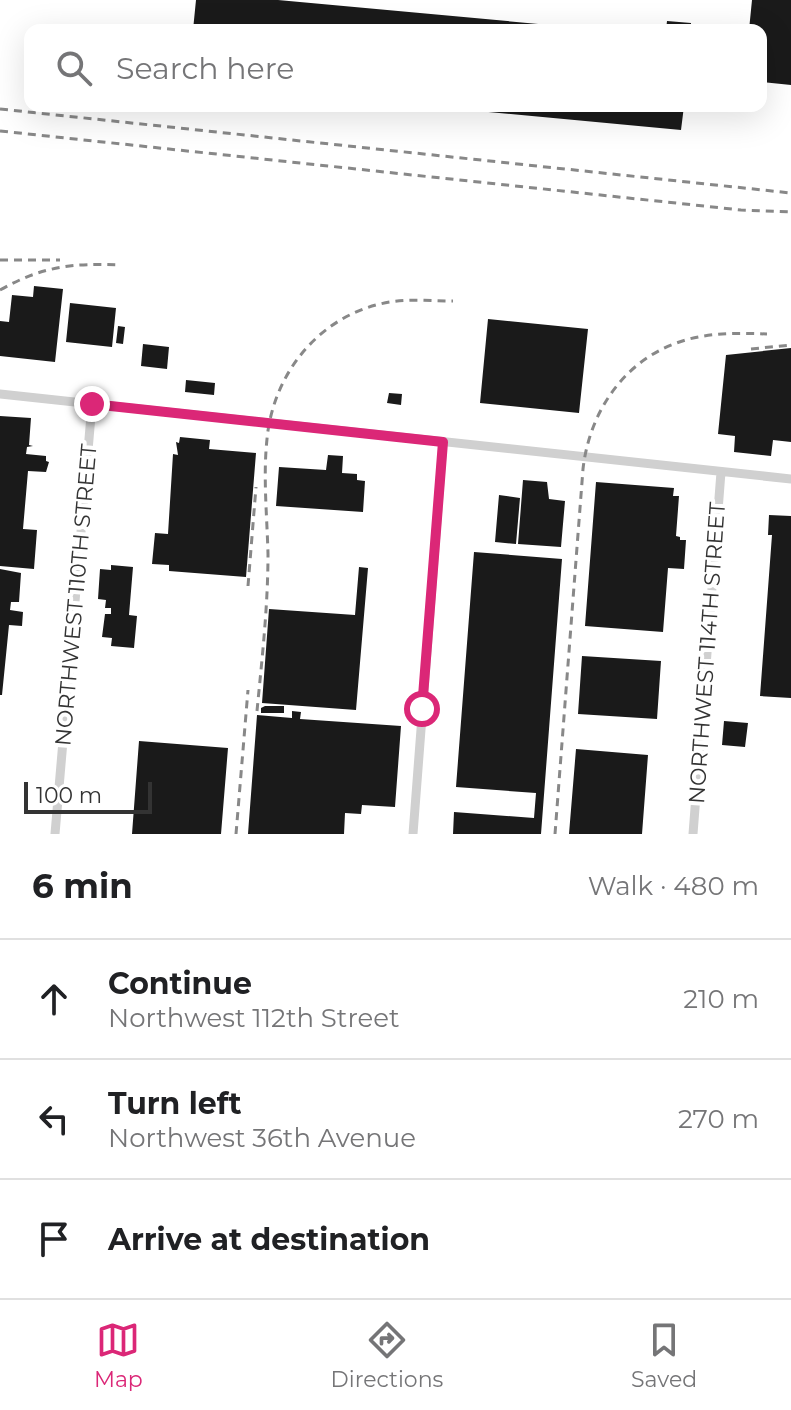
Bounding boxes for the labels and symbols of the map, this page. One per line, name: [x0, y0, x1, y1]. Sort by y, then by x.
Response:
route end: [74, 386, 110, 422]
street label: NORTHWEST 110TH STREET: [49, 443, 103, 747]
street label: NORTHWEST 114TH STREET: [683, 501, 731, 805]
route start: [404, 691, 440, 727]
scale bar: [24, 778, 152, 814]

